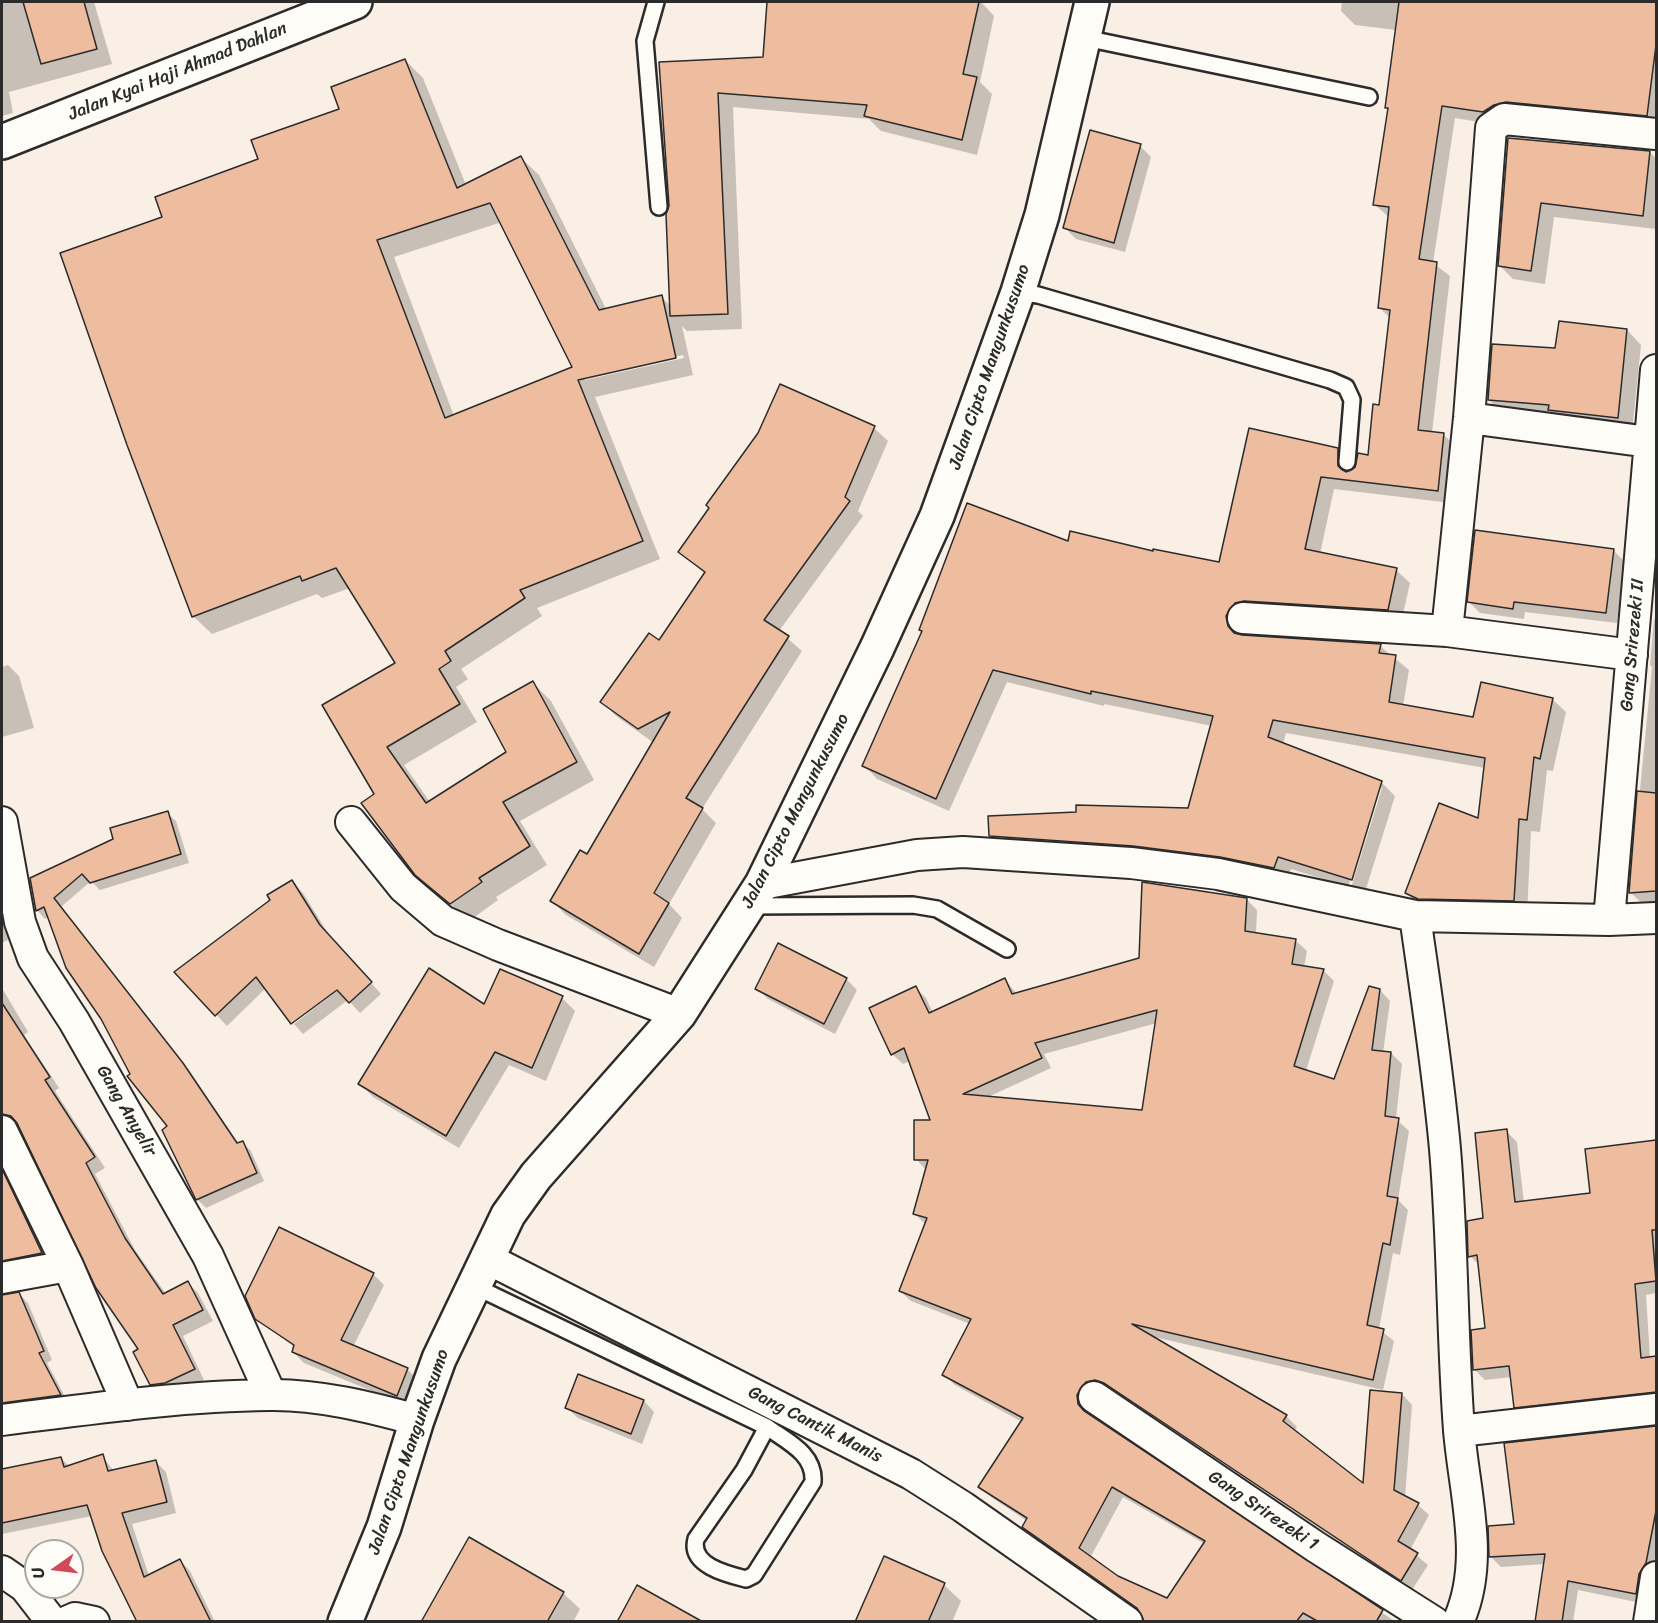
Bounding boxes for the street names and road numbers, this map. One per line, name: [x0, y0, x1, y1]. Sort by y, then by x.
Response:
street label: Jalan Kyai Haji Ahmad Dahlan: [66, 18, 290, 126]
street label: Jalan Cipto Mangunkusumo: [945, 262, 1035, 472]
street label: Gang Srirezeki II: [1616, 578, 1650, 712]
street label: Jalan Cipto Mangunkusumo: [737, 710, 855, 912]
street label: Gang Anyelir: [91, 1062, 161, 1160]
street label: Jalan Cipto Mangunkusumo: [364, 1347, 454, 1557]
street label: Gang Cantik Manis: [744, 1382, 886, 1468]
street label: Gang Srirezeki 1: [1204, 1466, 1322, 1556]

